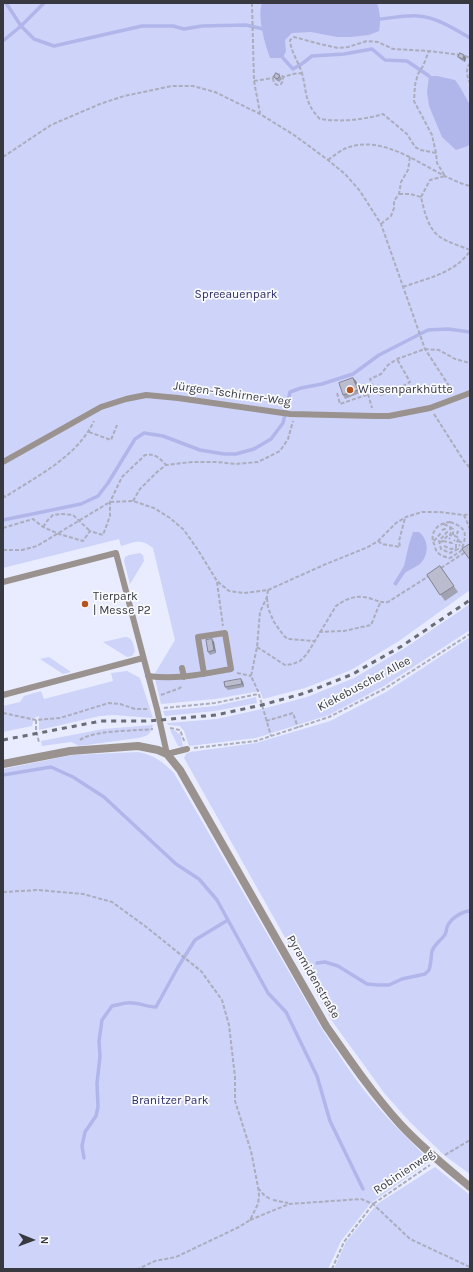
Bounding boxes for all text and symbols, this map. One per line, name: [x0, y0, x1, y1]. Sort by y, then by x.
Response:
park label: Spreeauenpark: [195, 288, 277, 302]
street label: Jürgen-Tschirner-Weg: [172, 379, 292, 409]
place label: Wiesenparkhütte: [358, 383, 453, 397]
marker: Wiesenparkhütte: [345, 385, 355, 395]
place label: Tierpark | Messe P2: [93, 590, 151, 618]
marker: Tierpark | Messe P2: [80, 599, 90, 609]
street label: Kiekebuscher Allee: [315, 653, 413, 715]
street label: Pyramidenstraße: [283, 933, 343, 1021]
park label: Branitzer Park: [131, 1094, 209, 1108]
street label: Robinienweg: [371, 1146, 437, 1198]
north arrow: [12, 1220, 52, 1260]
text: N: [38, 1236, 51, 1244]

